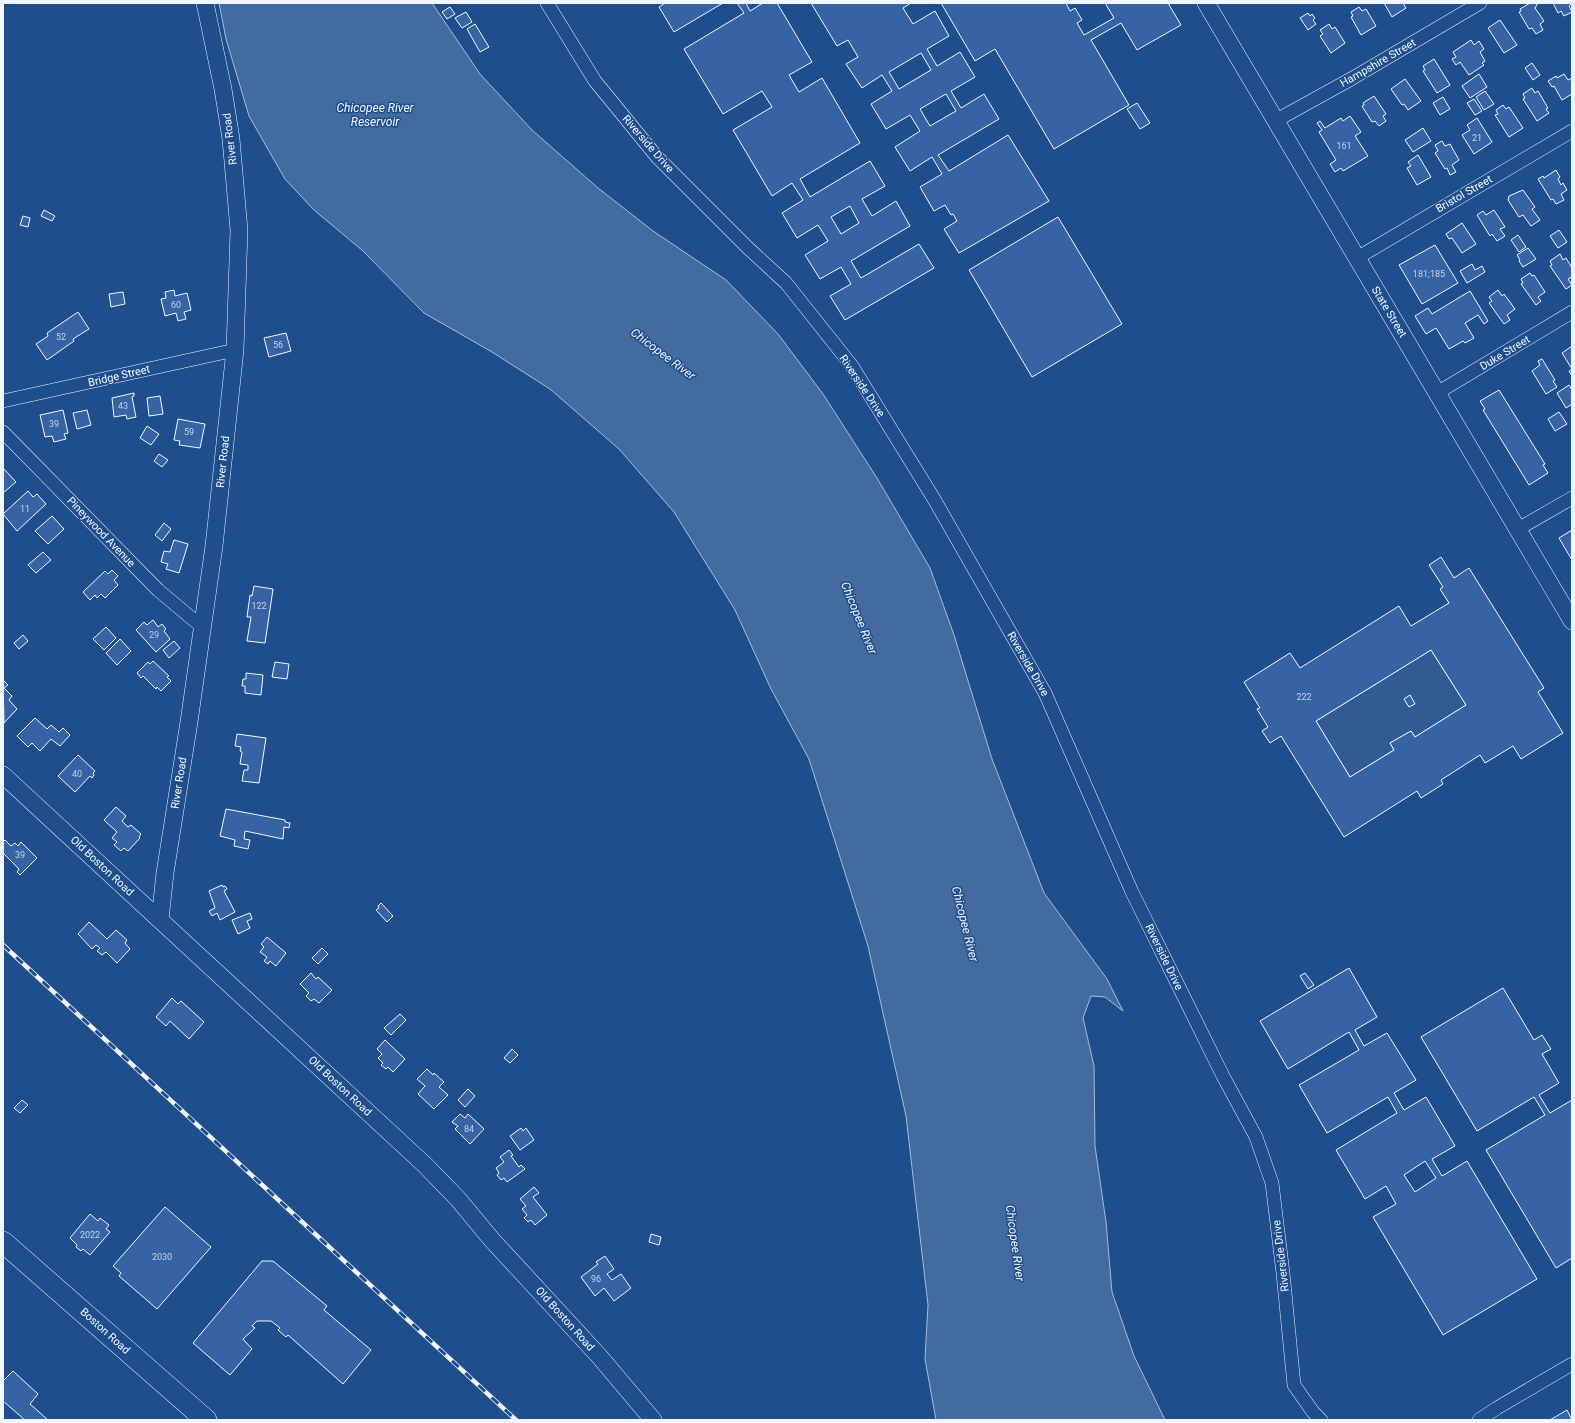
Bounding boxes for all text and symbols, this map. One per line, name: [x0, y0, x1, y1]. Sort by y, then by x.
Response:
street label: Hampshire Street: [1338, 36, 1419, 90]
water label: Chicopee River Reservoir: [336, 101, 415, 129]
street label: River Road: [220, 112, 240, 166]
street label: Riverside Drive: [619, 113, 677, 176]
house number: 21: [1472, 133, 1482, 143]
house number: 161: [1336, 141, 1352, 151]
street label: Bristol Street: [1433, 172, 1495, 215]
house number: 181;185: [1413, 269, 1445, 279]
street label: State Street: [1369, 284, 1410, 340]
house number: 60: [171, 300, 181, 310]
water label: Chicopee River: [628, 325, 699, 383]
house number: 52: [56, 332, 66, 342]
street label: Duke Street: [1478, 333, 1533, 373]
house number: 56: [273, 340, 283, 350]
street label: Riverside Drive: [836, 352, 888, 420]
street label: Bridge Street: [87, 362, 152, 389]
house number: 43: [118, 401, 128, 411]
house number: 39: [49, 419, 59, 429]
house number: 59: [184, 427, 194, 437]
street label: River Road: [214, 435, 232, 489]
street label: Pineywood Avenue: [64, 494, 138, 570]
house number: 11: [20, 504, 30, 514]
water label: Chicopee River: [838, 580, 880, 657]
house number: 122: [251, 601, 267, 611]
house number: 29: [149, 630, 159, 640]
street label: Riverside Drive: [1004, 630, 1052, 699]
house number: 222: [1296, 692, 1312, 702]
street label: River Road: [168, 756, 190, 810]
house number: 40: [72, 769, 82, 779]
street label: Old Boston Road: [68, 833, 136, 899]
house number: 39: [15, 850, 25, 860]
water label: Chicopee River: [949, 885, 981, 964]
street label: Riverside Drive: [1142, 922, 1186, 992]
street label: Old Boston Road: [306, 1053, 374, 1119]
house number: 84: [464, 1124, 474, 1134]
water label: Chicopee River: [1003, 1204, 1027, 1283]
street label: Riverside Drive: [1270, 1219, 1292, 1293]
house number: 2022: [80, 1230, 100, 1240]
house number: 2030: [152, 1252, 172, 1262]
house number: 96: [591, 1274, 601, 1284]
street label: Old Boston Road: [533, 1284, 597, 1354]
street label: Boston Road: [77, 1305, 133, 1357]

